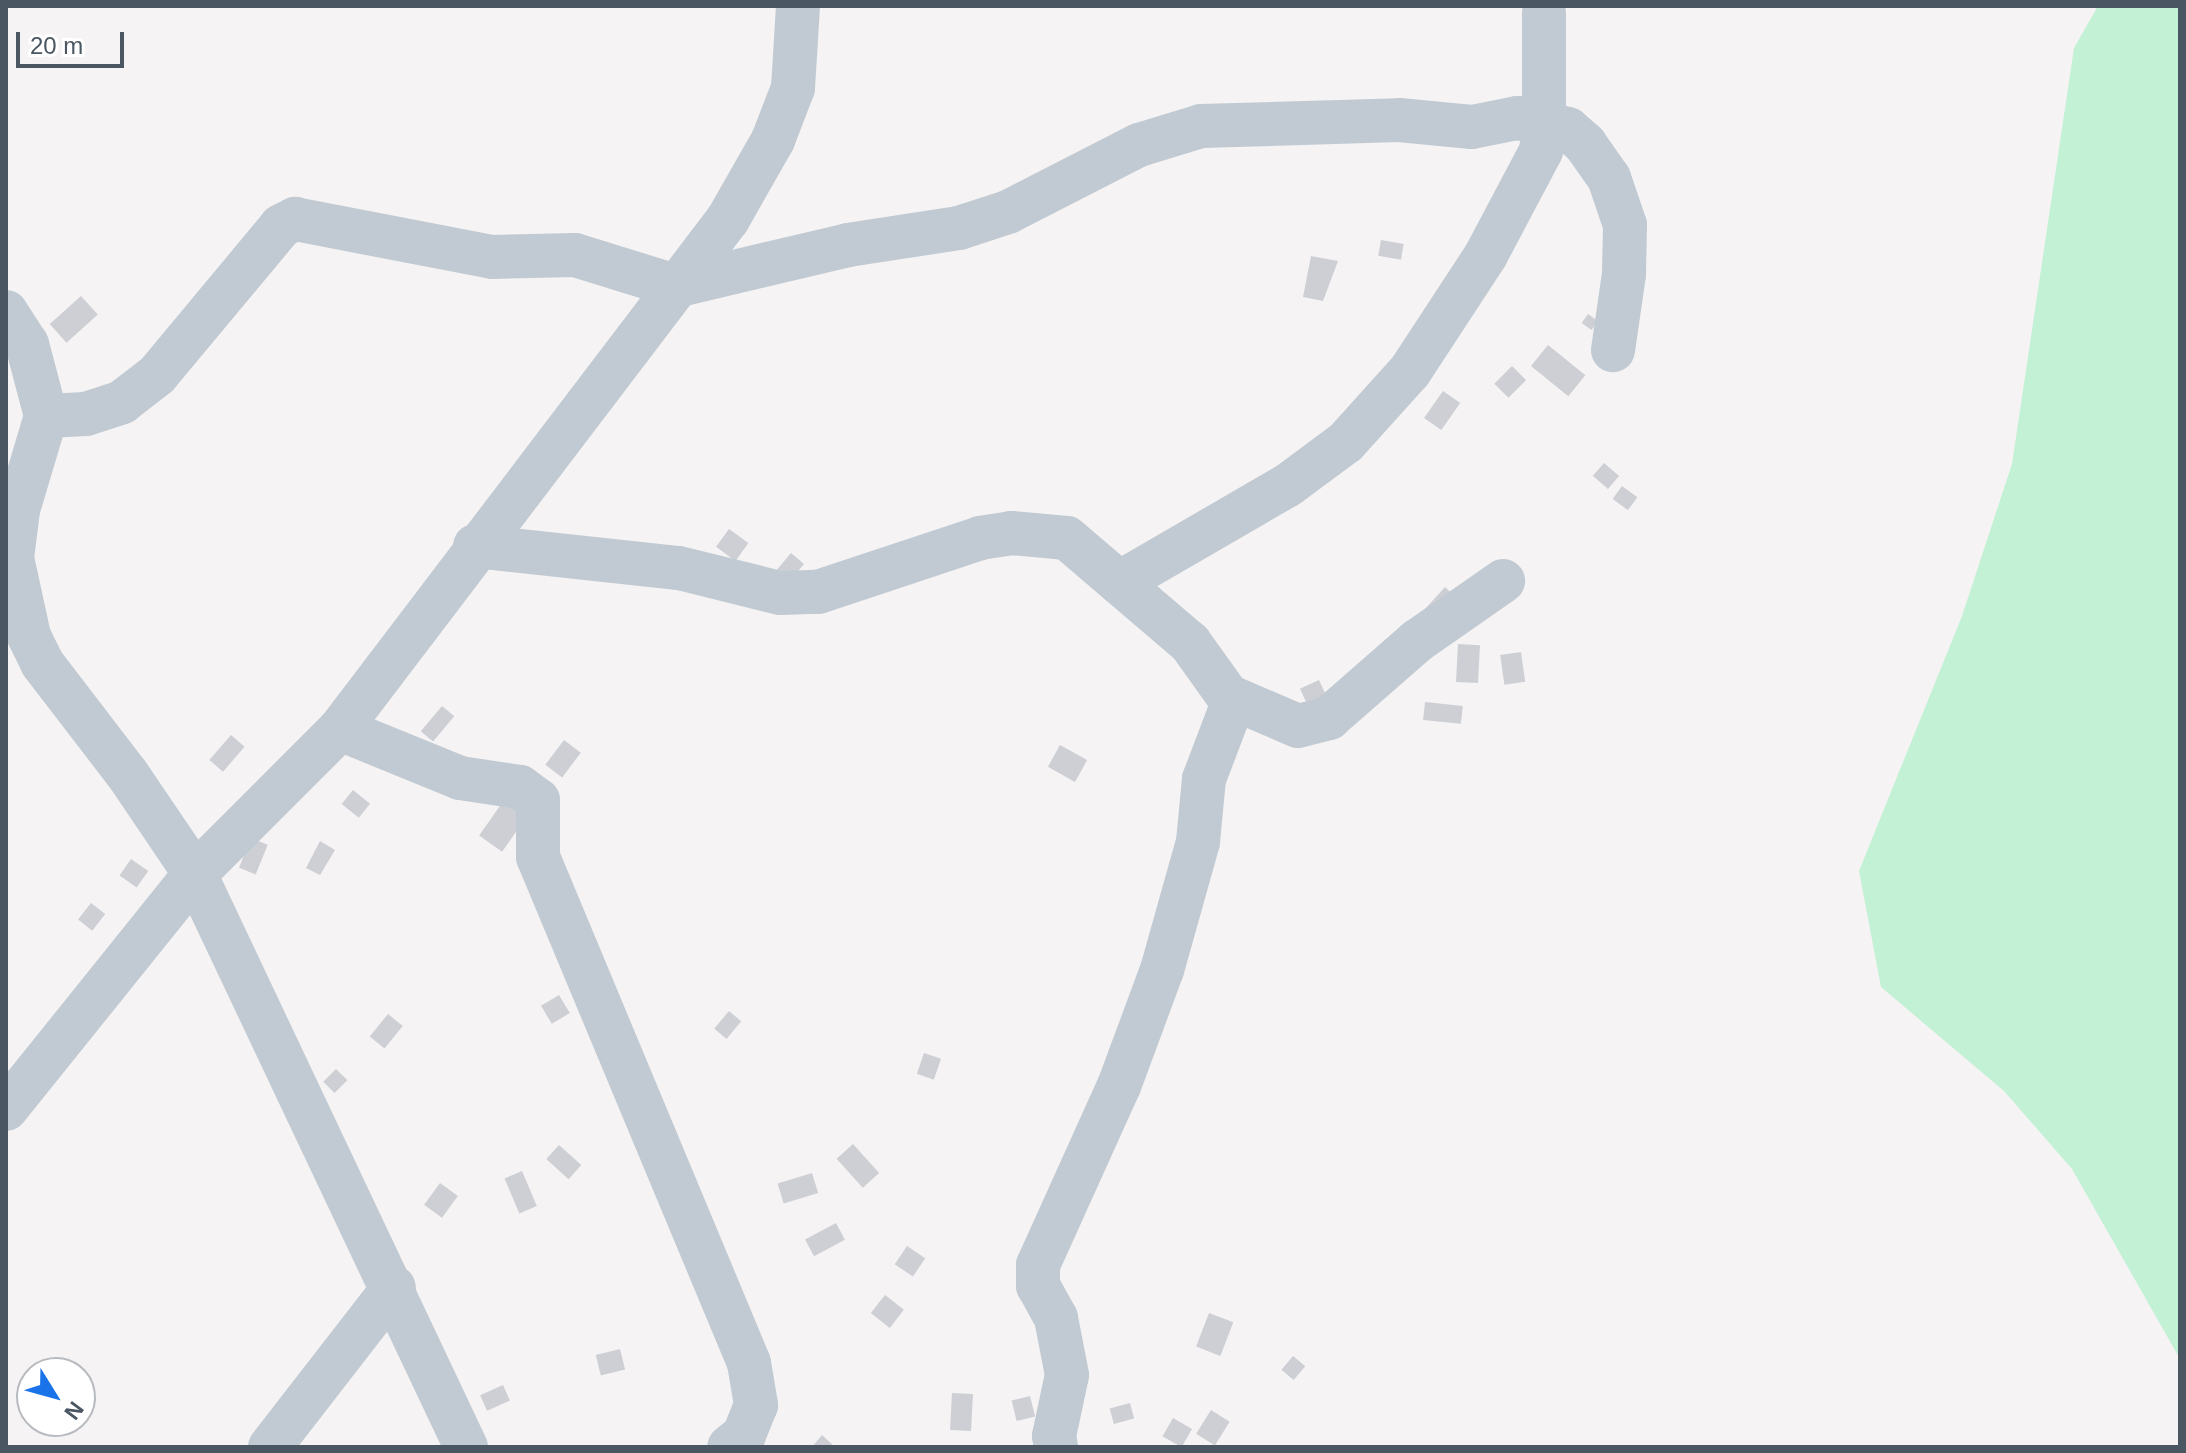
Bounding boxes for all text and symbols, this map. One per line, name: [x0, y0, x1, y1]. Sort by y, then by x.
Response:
scale bar: [20, 16, 128, 66]
text: 20 m: [30, 32, 83, 59]
north arrow: [16, 1357, 96, 1437]
text: N: [59, 1397, 89, 1424]

